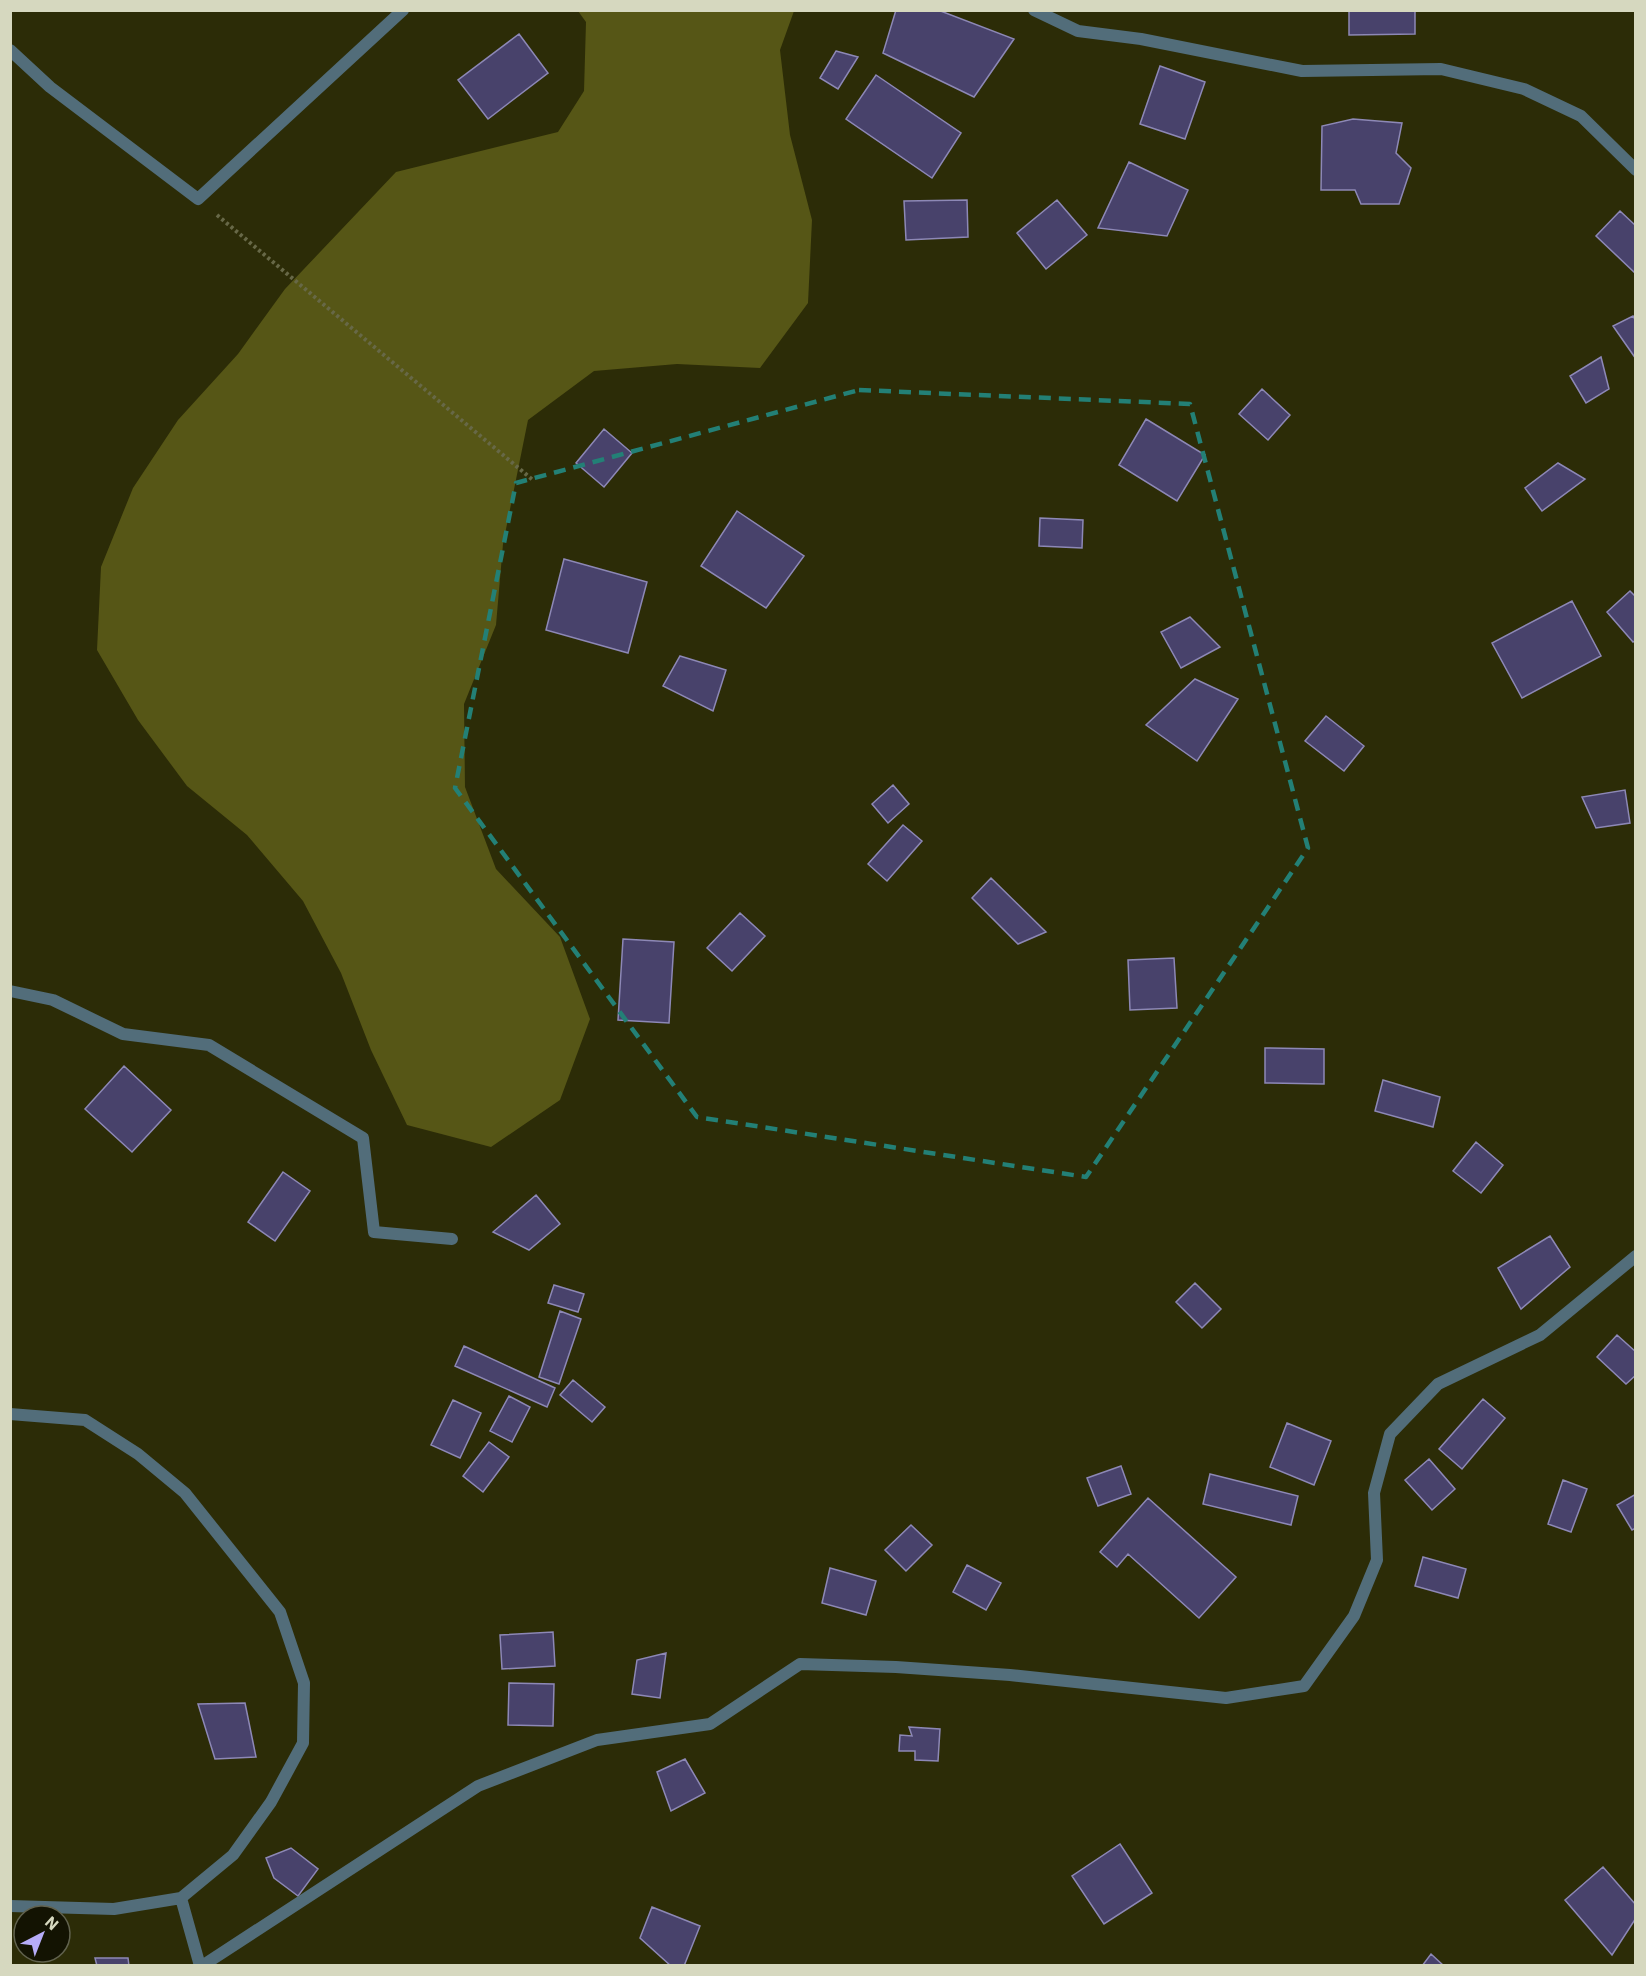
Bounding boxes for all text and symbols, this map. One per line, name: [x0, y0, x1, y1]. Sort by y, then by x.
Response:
north arrow: [12, 1904, 72, 1964]
text: N: [41, 1912, 63, 1934]

